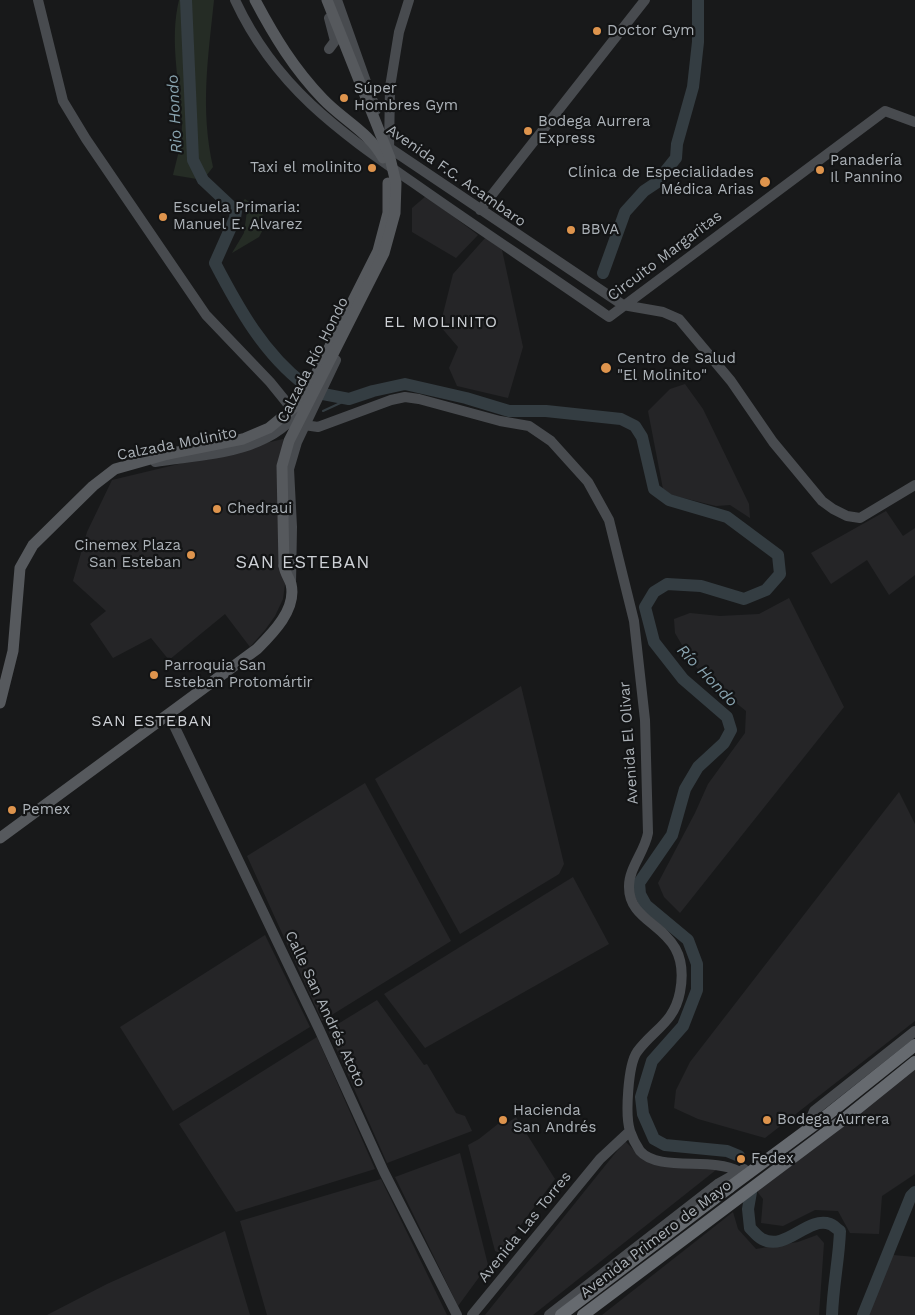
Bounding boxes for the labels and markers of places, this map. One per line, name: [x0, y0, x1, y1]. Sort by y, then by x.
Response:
place label: Doctor Gym: [607, 22, 695, 40]
marker: Doctor Gym: [591, 25, 603, 37]
place label: Súper Hombres Gym: [354, 80, 458, 115]
marker: Súper Hombres Gym: [338, 92, 350, 104]
place label: Bodega Aurrera Express: [538, 113, 651, 148]
marker: Bodega Aurrera Express: [522, 125, 534, 137]
place label: Panadería Il Pannino: [830, 152, 903, 187]
place label: Taxi el molinito: [250, 159, 362, 177]
marker: Taxi el molinito: [366, 162, 378, 174]
place label: Clínica de Especialidades Médica Arias: [568, 164, 754, 199]
marker: Panadería Il Pannino: [814, 164, 826, 176]
marker: Clínica de Especialidades Médica Arias: [758, 175, 772, 189]
place label: Escuela Primaria: Manuel E. Alvarez: [173, 199, 303, 234]
marker: Escuela Primaria: Manuel E. Alvarez: [157, 211, 169, 223]
place label: BBVA: [581, 221, 619, 239]
marker: BBVA: [565, 224, 577, 236]
place label: Centro de Salud "El Molinito": [617, 350, 736, 385]
marker: Centro de Salud "El Molinito": [599, 361, 613, 375]
place label: Chedraui: [227, 500, 292, 518]
marker: Chedraui: [211, 503, 223, 515]
place label: Cinemex Plaza San Esteban: [74, 537, 181, 572]
marker: Cinemex Plaza San Esteban: [185, 549, 197, 561]
place label: Parroquia San Esteban Protomártir: [164, 657, 313, 692]
marker: Parroquia San Esteban Protomártir: [148, 669, 160, 681]
place label: Pemex: [22, 801, 70, 819]
marker: Pemex: [6, 804, 18, 816]
place label: Hacienda San Andrés: [513, 1102, 596, 1137]
place label: Bodega Aurrera: [777, 1111, 890, 1129]
marker: Hacienda San Andrés: [497, 1114, 509, 1126]
marker: Bodega Aurrera: [761, 1114, 773, 1126]
place label: Fedex: [751, 1150, 794, 1168]
marker: Fedex: [735, 1153, 747, 1165]

